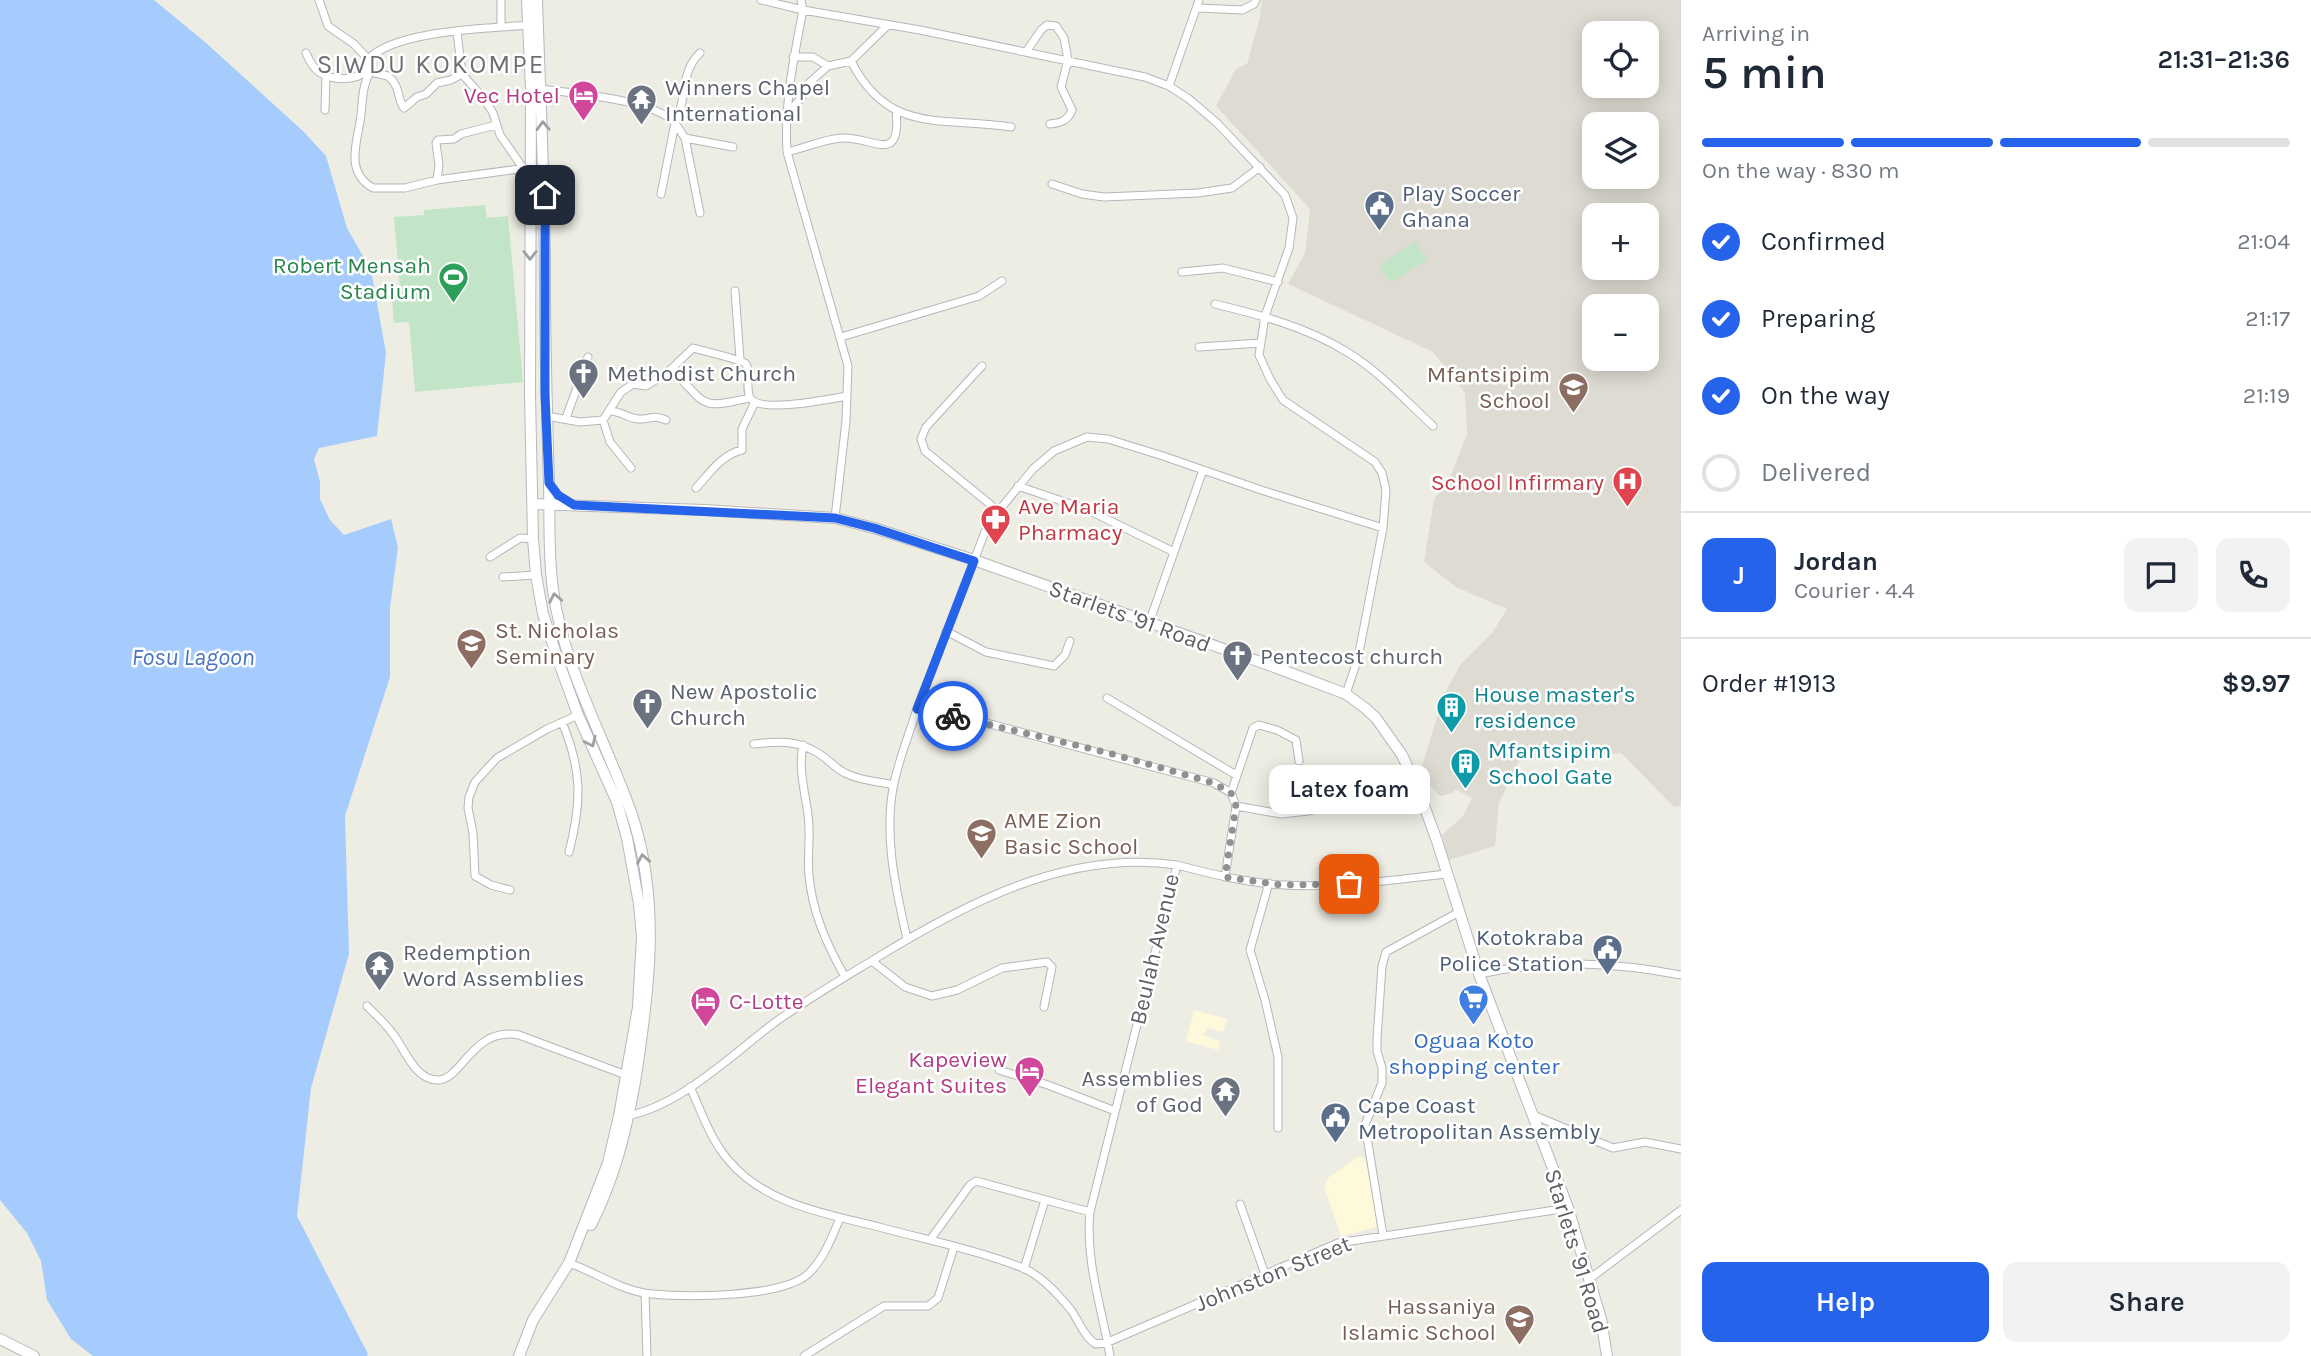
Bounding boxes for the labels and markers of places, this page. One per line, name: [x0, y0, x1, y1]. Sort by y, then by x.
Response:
place label: Winners Chapel International: [665, 74, 830, 127]
hotel icon: Vec Hotel: [566, 78, 600, 122]
place label: Vec Hotel: [464, 82, 560, 109]
temple icon: Winners Chapel International: [625, 83, 659, 127]
pin: [515, 165, 575, 225]
place label: Play Soccer Ghana: [1402, 180, 1521, 233]
public building icon: Play Soccer Ghana: [1362, 189, 1396, 233]
place label: Robert Mensah Stadium: [273, 252, 431, 305]
sports icon: Robert Mensah Stadium: [437, 261, 471, 305]
church icon: Methodist Church: [567, 356, 601, 400]
place label: Methodist Church: [607, 360, 796, 387]
place label: Mfantsipim School: [1427, 361, 1550, 414]
school or university icon: Mfantsipim School: [1556, 370, 1590, 414]
hospital icon: School Infirmary: [1610, 465, 1644, 509]
place label: School Infirmary: [1431, 469, 1604, 496]
place label: Ave Maria Pharmacy: [1018, 493, 1123, 546]
pharmacy icon: Ave Maria Pharmacy: [978, 502, 1012, 546]
place label: St. Nicholas Seminary: [495, 617, 619, 670]
school or university icon: St. Nicholas Seminary: [455, 626, 489, 670]
church icon: Pentecost church: [1220, 639, 1254, 683]
place label: Pentecost church: [1260, 643, 1443, 670]
place label: New Apostolic Church: [670, 678, 817, 731]
place label: House master's residence: [1474, 681, 1635, 734]
church icon: New Apostolic Church: [630, 687, 664, 731]
building icon: House master's residence: [1434, 690, 1468, 734]
place label: Mfantsipim School Gate: [1488, 737, 1613, 790]
building icon: Mfantsipim School Gate: [1448, 746, 1482, 790]
callout: Latex foam: [1268, 765, 1430, 814]
place label: AME Zion Basic School: [1004, 807, 1138, 860]
school or university icon: AME Zion Basic School: [964, 816, 998, 860]
pin: [1319, 854, 1379, 914]
place label: Kotokraba Police Station: [1439, 924, 1584, 977]
public building icon: Kotokraba Police Station: [1590, 933, 1624, 977]
place label: Redemption Word Assemblies: [403, 939, 584, 992]
temple icon: Redemption Word Assemblies: [363, 948, 397, 992]
supermarket icon: Oguaa Koto shopping center: [1457, 982, 1491, 1026]
hotel icon: C-Lotte: [689, 984, 723, 1028]
place label: C-Lotte: [729, 988, 804, 1015]
place label: Oguaa Koto shopping center: [1389, 1027, 1560, 1080]
place label: Kapeview Elegant Suites: [855, 1046, 1007, 1099]
hotel icon: Kapeview Elegant Suites: [1013, 1055, 1047, 1099]
place label: Assemblies of God: [1081, 1065, 1203, 1118]
temple icon: Assemblies of God: [1209, 1074, 1243, 1118]
place label: Cape Coast Metropolitan Assembly: [1358, 1092, 1601, 1145]
public building icon: Cape Coast Metropolitan Assembly: [1318, 1101, 1352, 1145]
place label: Hassaniya Islamic School: [1341, 1293, 1496, 1346]
school or university icon: Hassaniya Islamic School: [1502, 1302, 1536, 1346]

